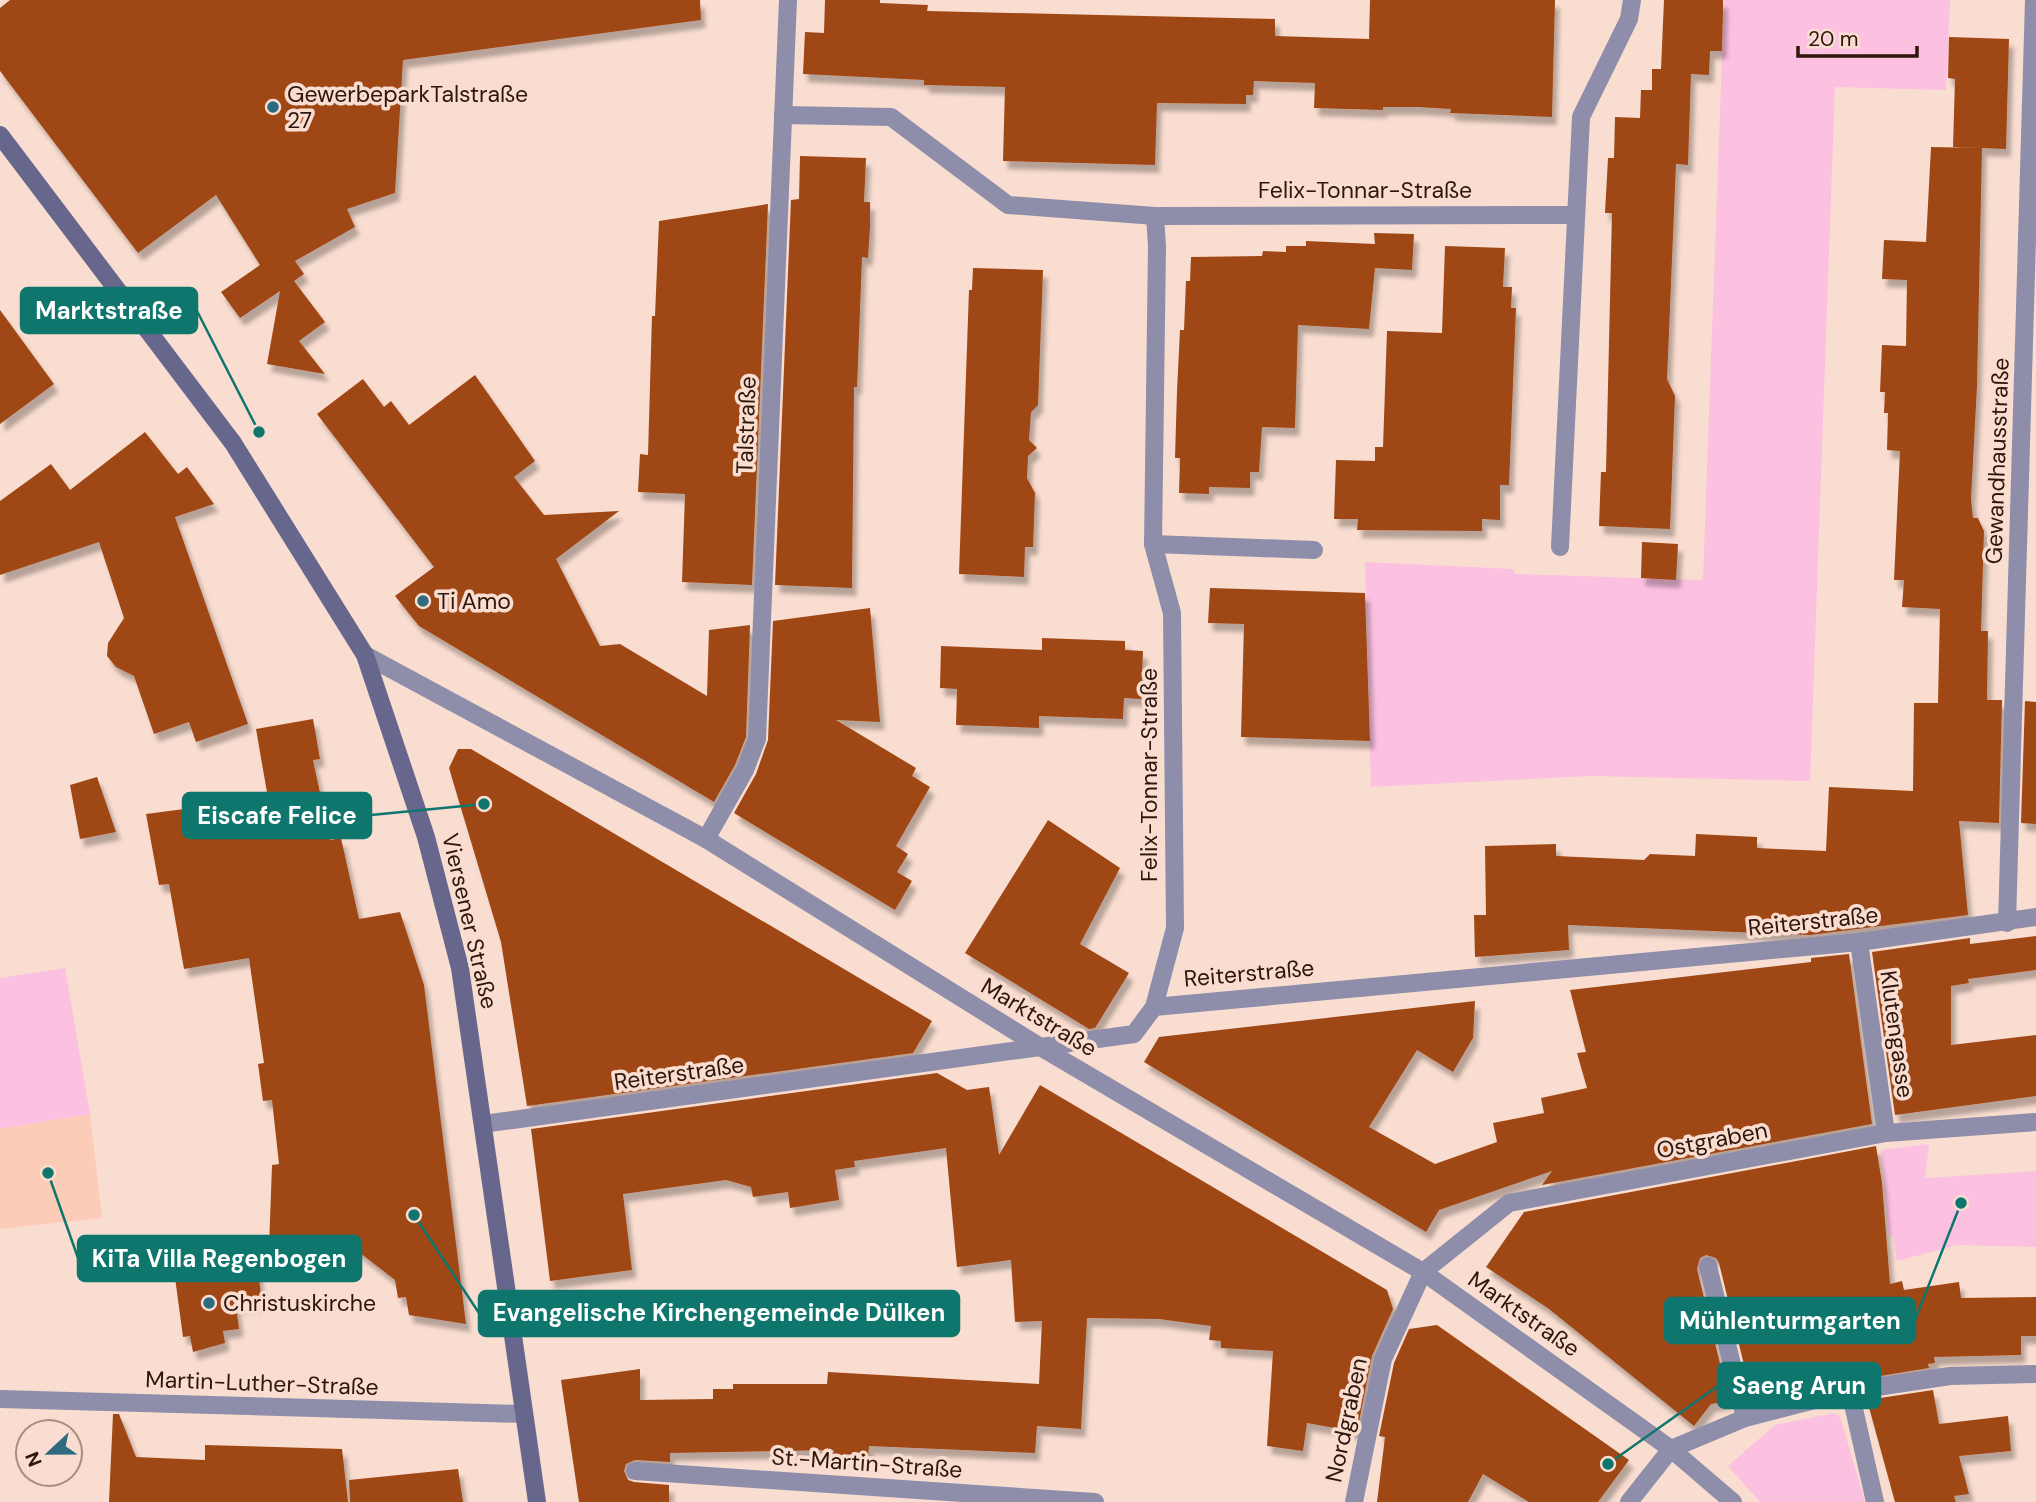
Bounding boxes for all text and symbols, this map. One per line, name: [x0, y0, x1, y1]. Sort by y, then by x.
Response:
scale bar: [1798, 14, 1917, 58]
text: 20 m: [1808, 25, 1859, 53]
place label: GewerbeparkTalstraße 27: [287, 79, 528, 135]
marker: GewerbeparkTalstraße 27: [265, 99, 281, 115]
street label: Felix-Tonnar-Straße: [1258, 175, 1472, 205]
callout: Marktstraße: [21, 288, 197, 333]
text: Marktstraße: [35, 295, 183, 326]
street label: Gewandhausstraße: [1978, 357, 2016, 565]
street label: Talstraße: [729, 376, 763, 474]
place label: Ti Amo: [437, 586, 511, 616]
marker: Ti Amo: [415, 593, 431, 609]
street label: Felix-Tonnar-Straße: [1134, 668, 1164, 882]
callout: Eiscafe Felice: [183, 793, 371, 838]
text: Eiscafe Felice: [197, 800, 357, 831]
street label: Viersener Straße: [435, 830, 505, 1012]
street label: Reiterstraße: [1746, 899, 1880, 943]
street label: Reiterstraße: [1183, 952, 1315, 994]
street label: Klutengasse: [1873, 968, 1921, 1100]
street label: Marktstraße: [976, 971, 1102, 1063]
street label: Reiterstraße: [612, 1049, 746, 1097]
street label: Ostgraben: [1654, 1115, 1770, 1165]
callout: KiTa Villa Regenbogen: [78, 1236, 361, 1281]
text: KiTa Villa Regenbogen: [92, 1243, 346, 1274]
street label: Marktstraße: [1462, 1264, 1586, 1364]
place label: Christuskirche: [223, 1288, 376, 1318]
callout: Evangelische Kirchengemeinde Dülken: [479, 1291, 959, 1336]
marker: Christuskirche: [201, 1295, 217, 1311]
text: Evangelische Kirchengemeinde Dülken: [493, 1297, 945, 1328]
callout: Mühlenturmgarten: [1665, 1298, 1915, 1343]
text: Mühlenturmgarten: [1679, 1305, 1901, 1336]
street label: Nordgraben: [1318, 1355, 1374, 1485]
callout: Saeng Arun: [1718, 1363, 1880, 1408]
street label: Martin-Luther-Straße: [145, 1364, 379, 1402]
text: Saeng Arun: [1732, 1370, 1866, 1401]
north arrow: [14, 1418, 84, 1488]
street label: St.-Martin-Straße: [771, 1441, 963, 1485]
text: N: [20, 1448, 48, 1470]

